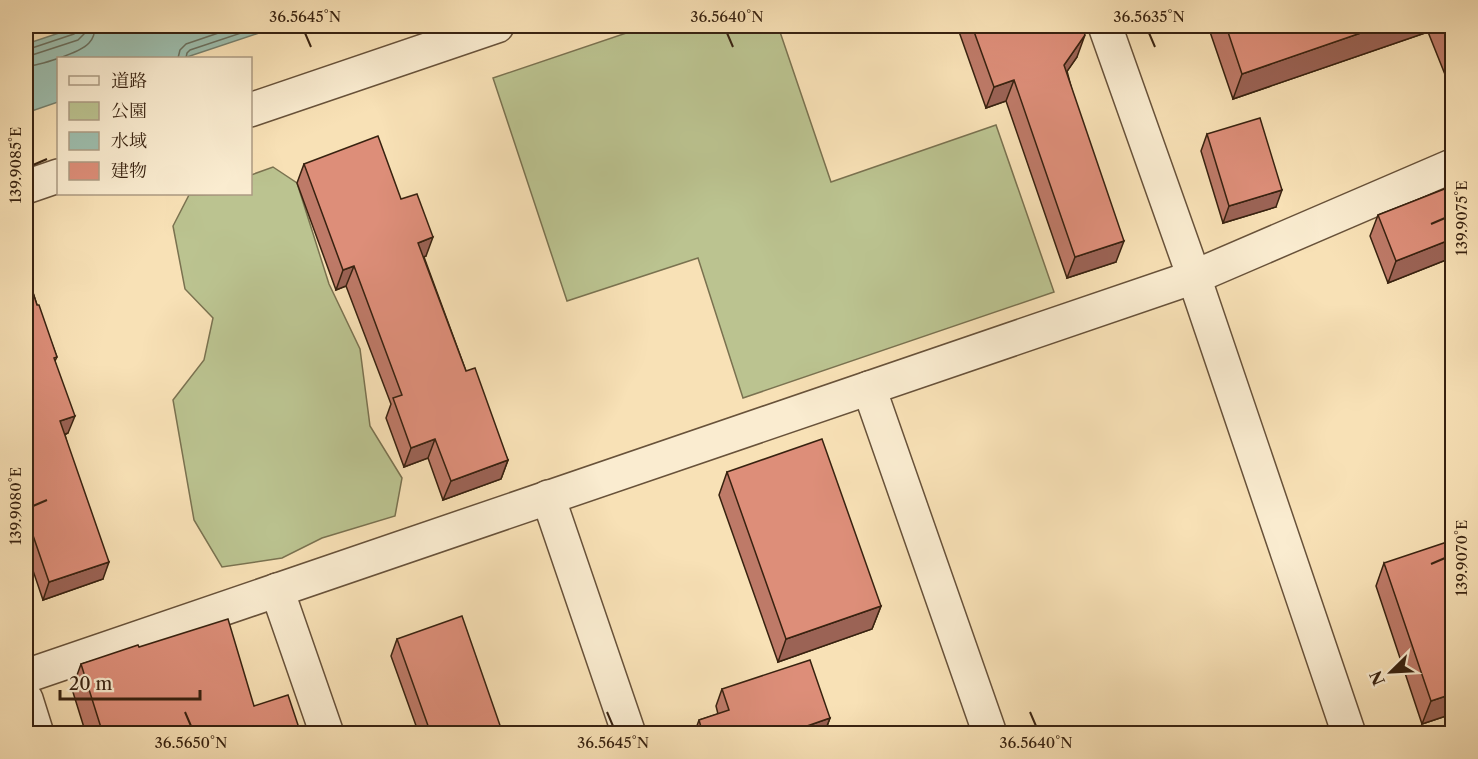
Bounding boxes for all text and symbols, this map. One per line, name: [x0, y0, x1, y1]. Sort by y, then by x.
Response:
text: 36.5645°N: [269, 7, 341, 26]
text: 36.5640°N: [690, 7, 764, 26]
text: 36.5635°N: [1113, 7, 1185, 26]
legend: [57, 57, 252, 195]
text: 道路: [111, 70, 147, 92]
text: 公園: [111, 100, 147, 122]
text: 139.9085°E: [6, 127, 25, 203]
text: 水域: [111, 130, 147, 152]
text: 建物: [111, 160, 147, 182]
text: 139.9075°E: [1452, 180, 1471, 256]
text: 139.9080°E: [6, 467, 25, 545]
text: 139.9070°E: [1452, 520, 1471, 596]
north arrow: [1361, 642, 1421, 702]
scale bar: [60, 663, 200, 701]
text: N: [1365, 668, 1389, 689]
text: 20 m: [69, 673, 113, 695]
text: 36.5650°N: [155, 733, 227, 752]
text: 36.5645°N: [577, 733, 649, 752]
text: 36.5640°N: [999, 733, 1073, 752]

